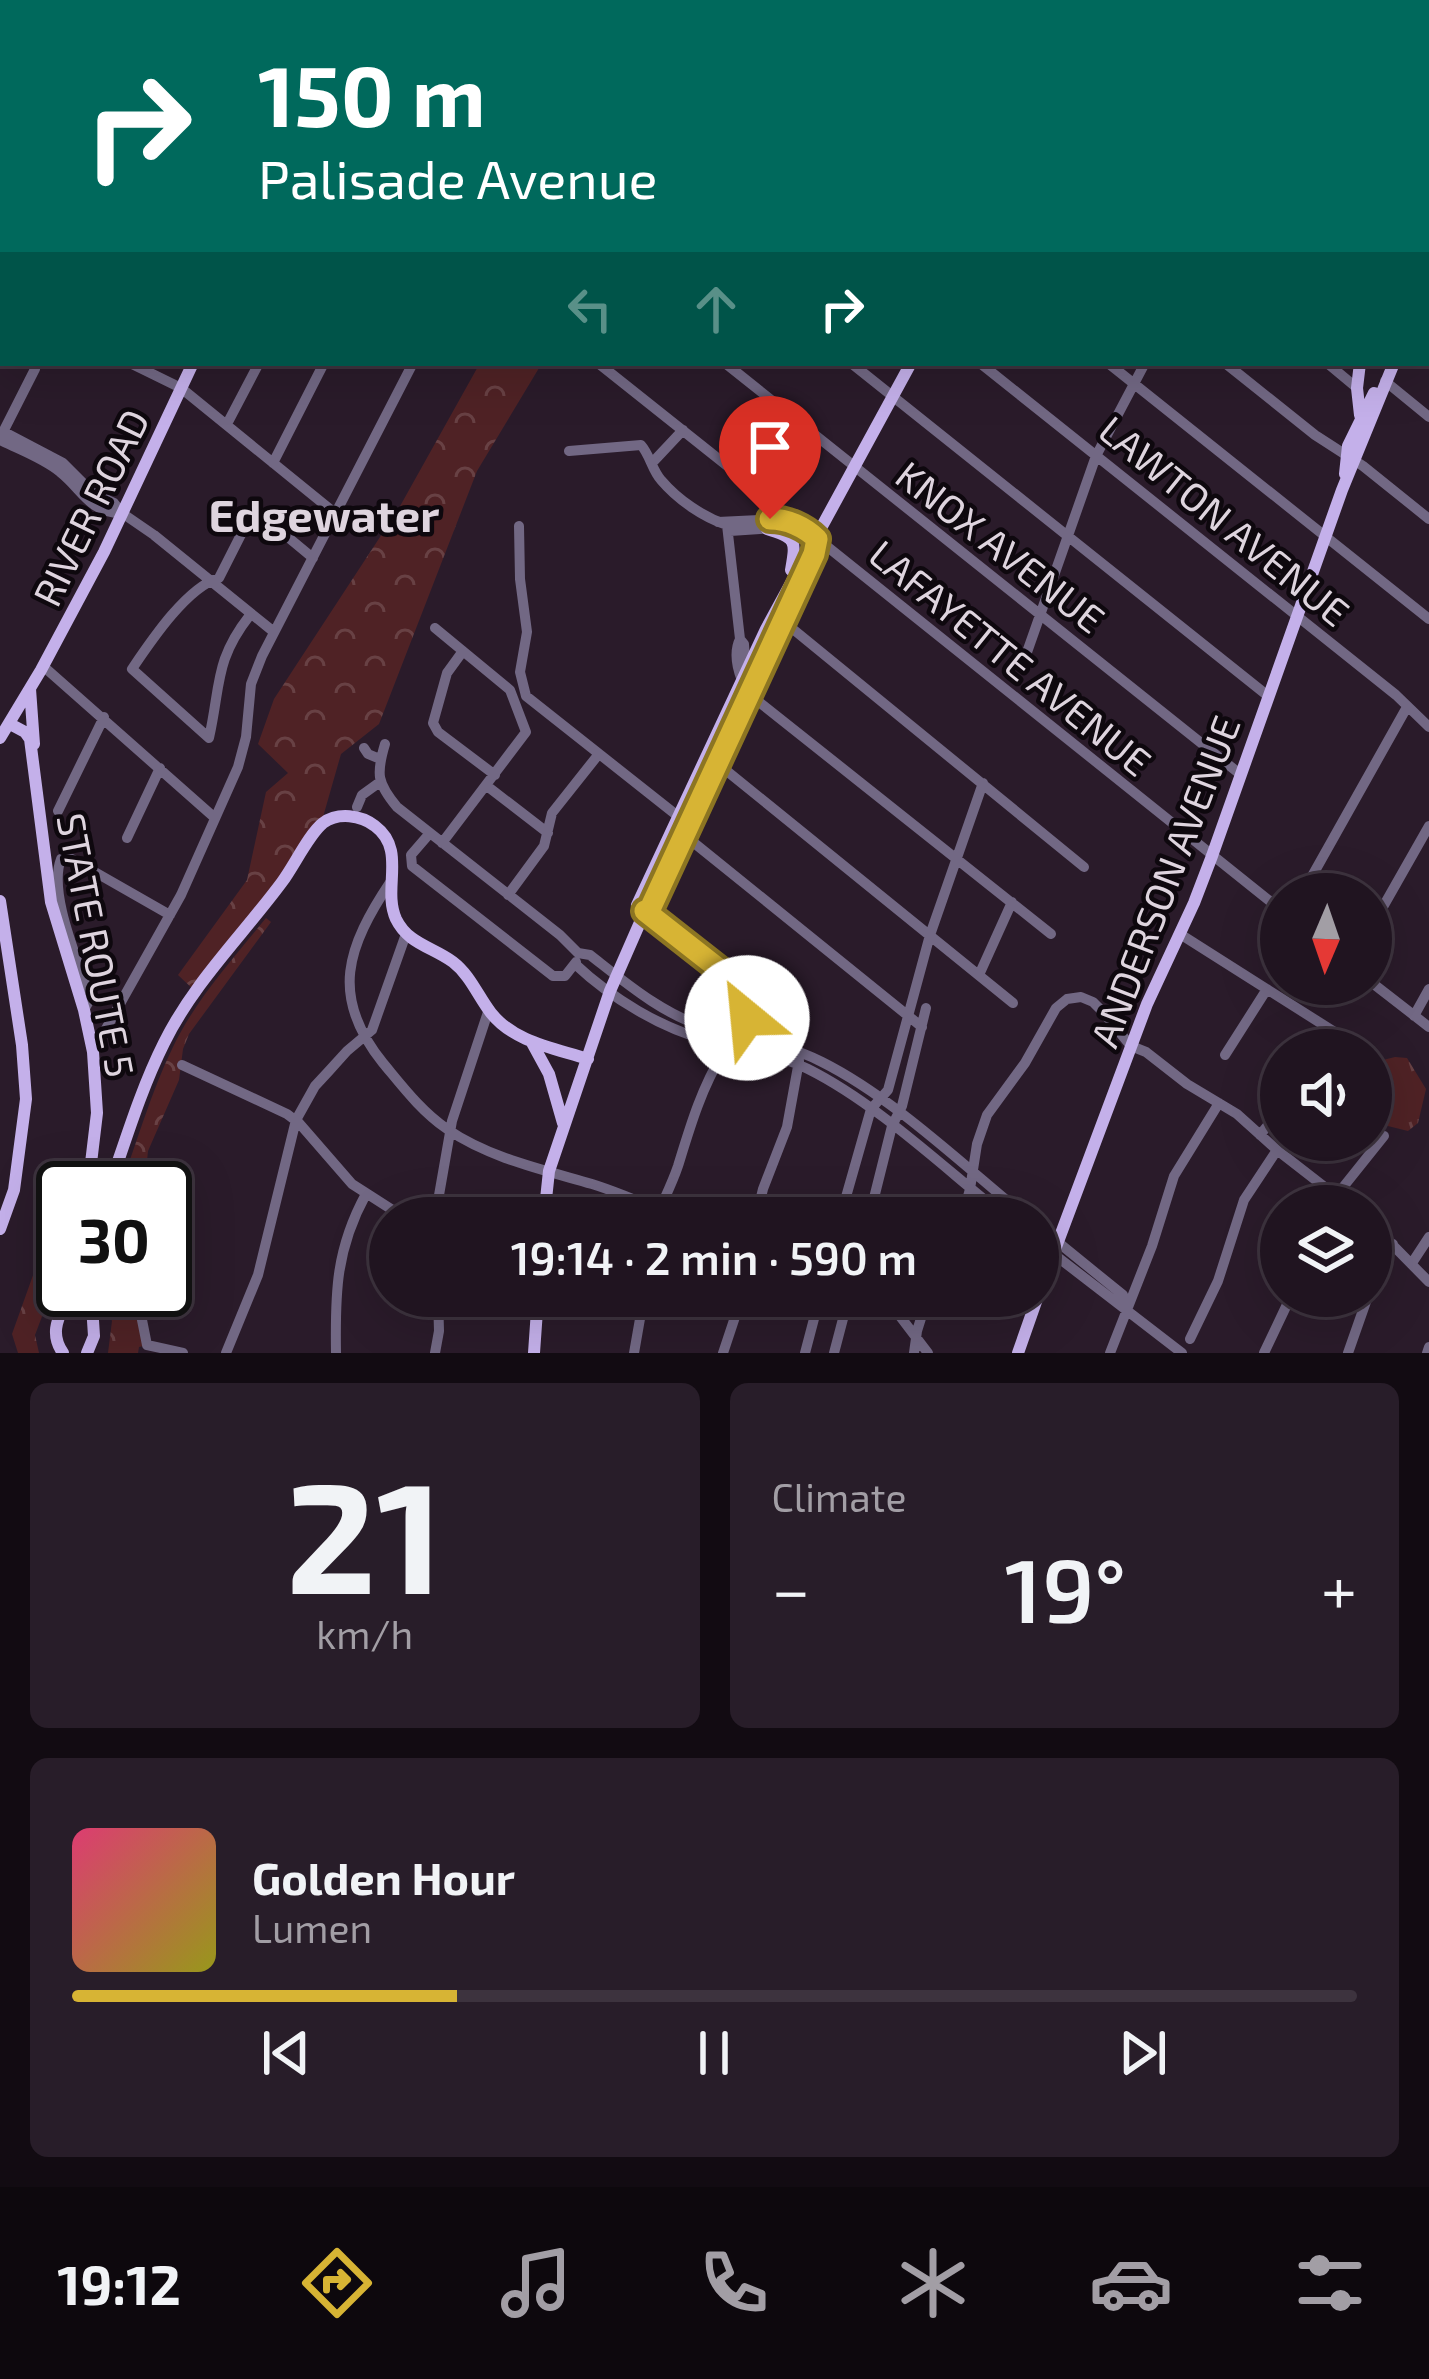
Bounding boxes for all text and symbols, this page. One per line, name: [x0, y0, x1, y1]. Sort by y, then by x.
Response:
text: 150 m: [258, 43, 486, 144]
icon: right: [60, 48, 216, 204]
text: Palisade Avenue: [258, 145, 657, 210]
icon: left: [557, 276, 623, 342]
icon: ahead: [683, 276, 749, 342]
icon: right: [809, 276, 875, 342]
pin: [719, 396, 821, 519]
street label: RIVER ROAD: [22, 401, 158, 613]
street label: LAWTON AVENUE: [1091, 405, 1359, 635]
icon: arrive: [737, 414, 803, 480]
street label: KNOX AVENUE: [888, 450, 1114, 642]
district label: Edgewater: [209, 487, 439, 541]
street label: LAFAYETTE AVENUE: [861, 529, 1161, 785]
street label: ANDERSON AVENUE: [1079, 709, 1249, 1053]
street label: STATE ROUTE 5: [48, 809, 146, 1081]
north arrow: [1260, 873, 1392, 1005]
map controls: [1260, 873, 1392, 1317]
position arrow: [684, 955, 810, 1081]
button: sound: [1260, 1029, 1392, 1161]
speed limit sign: 30: [36, 1161, 192, 1317]
button: layers: [1260, 1185, 1392, 1317]
text: 19:14 · 2 min · 590 m: [511, 1230, 917, 1284]
text: 21: [286, 1438, 444, 1625]
text: Climate: [772, 1473, 906, 1520]
text: 19°: [1005, 1533, 1126, 1641]
text: −: [772, 1548, 810, 1627]
text: +: [1321, 1548, 1357, 1627]
text: km/h: [316, 1610, 413, 1657]
text: Golden Hour: [252, 1850, 515, 1904]
text: Lumen: [252, 1904, 372, 1951]
icon: previous: [253, 2020, 319, 2086]
icon: pause: [681, 2020, 747, 2086]
icon: next: [1110, 2020, 1176, 2086]
icon: directions: [295, 2241, 379, 2325]
icon: music: [494, 2241, 578, 2325]
icon: phone: [692, 2241, 776, 2325]
icon: climate: [891, 2241, 975, 2325]
icon: car: [1089, 2241, 1173, 2325]
icon: filters: [1288, 2241, 1372, 2325]
text: 19:12: [57, 2251, 181, 2316]

